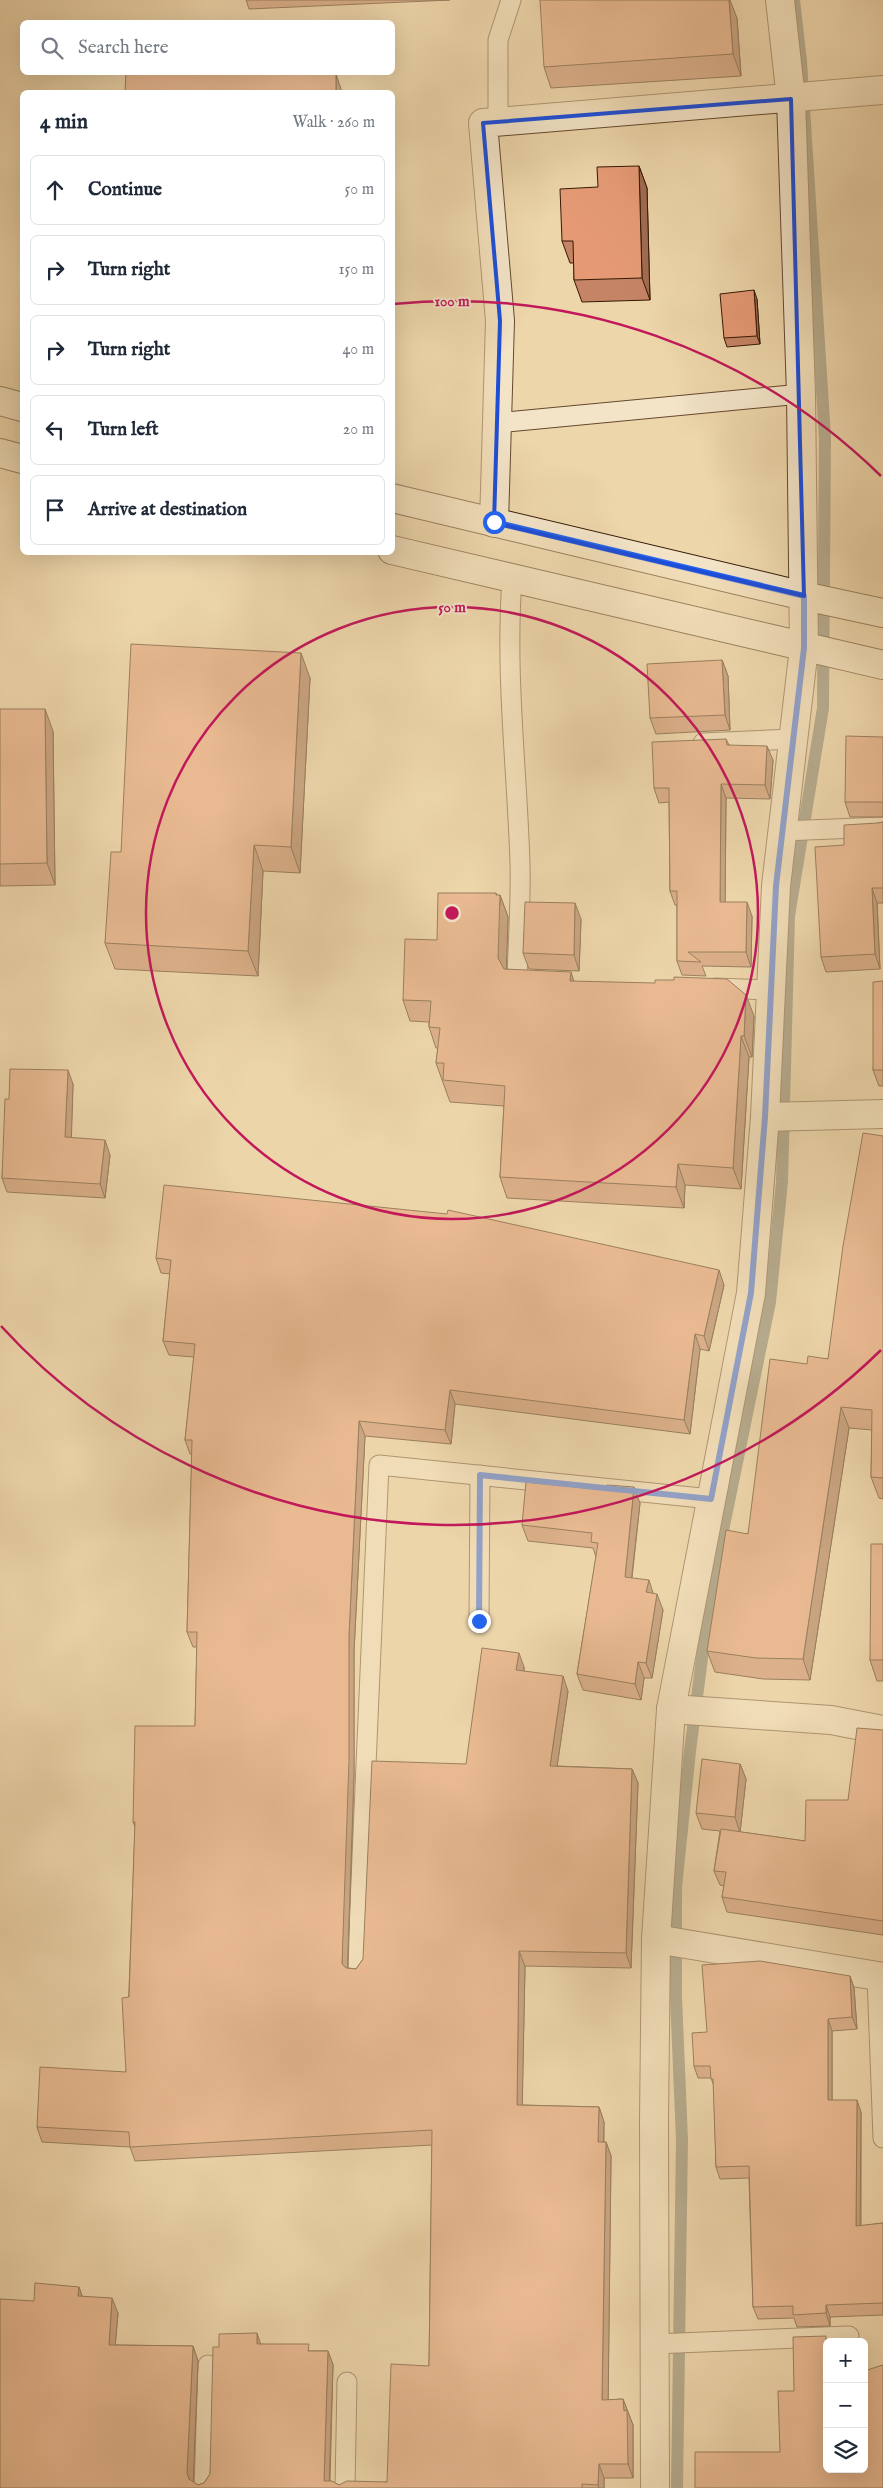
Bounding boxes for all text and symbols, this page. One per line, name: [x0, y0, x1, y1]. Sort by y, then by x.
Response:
search box: [20, 20, 395, 75]
icon: search: [38, 34, 66, 62]
text: Search here: [78, 36, 169, 60]
text: 4 min: [40, 109, 88, 136]
text: Walk · 260 m: [292, 113, 375, 133]
icon: ahead: [41, 176, 69, 204]
text: Continue: [88, 178, 162, 202]
text: 50 m: [345, 180, 374, 200]
icon: right: [41, 256, 69, 284]
text: Turn right: [88, 258, 170, 282]
text: 150 m: [339, 260, 374, 280]
text: 100 m: [434, 292, 470, 311]
icon: right: [41, 336, 69, 364]
text: Turn right: [88, 338, 170, 362]
text: 40 m: [342, 340, 374, 360]
icon: left: [41, 416, 69, 444]
text: Turn left: [88, 418, 159, 442]
text: 20 m: [343, 420, 374, 440]
icon: arrive: [41, 496, 69, 524]
text: Arrive at destination: [88, 498, 247, 522]
route start: [483, 511, 506, 534]
text: 50 m: [438, 598, 466, 617]
centre of rings: [443, 904, 461, 922]
route end: [468, 1610, 491, 1633]
map controls: [823, 2338, 868, 2473]
button: +: [823, 2338, 868, 2383]
button: −: [823, 2383, 868, 2428]
button: layers: [823, 2428, 868, 2473]

